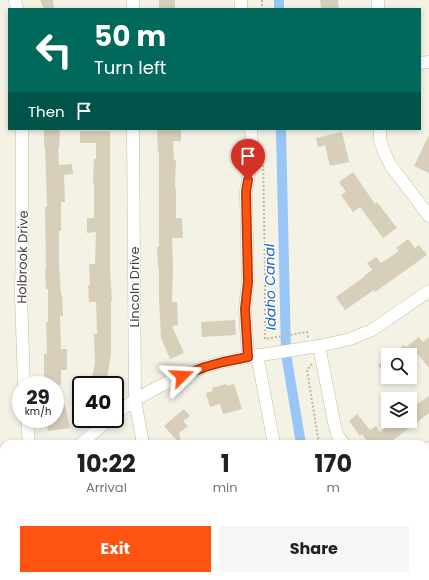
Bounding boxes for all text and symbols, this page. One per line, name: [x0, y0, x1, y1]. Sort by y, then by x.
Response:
text: 50 m: [94, 17, 166, 56]
icon: left: [28, 24, 80, 76]
text: Turn left: [94, 55, 166, 80]
icon: arrive: [73, 100, 95, 122]
text: Then: [28, 101, 65, 122]
pin: [231, 139, 265, 180]
icon: arrive: [237, 145, 259, 167]
street label: Holbrook Drive: [12, 210, 33, 304]
water label: Idaho Canal: [259, 243, 281, 330]
street label: Lincoln Drive: [125, 247, 144, 327]
map controls: [381, 348, 417, 428]
button: search: [381, 348, 417, 384]
position arrow: [161, 355, 203, 397]
speed limit sign: 40: [72, 376, 124, 428]
text: 29: [26, 383, 50, 411]
button: layers: [381, 392, 417, 428]
text: km/h: [25, 404, 51, 419]
text: 10:22: [77, 447, 136, 480]
text: 1: [221, 447, 230, 480]
text: 170: [315, 447, 352, 480]
text: Arrival: [86, 478, 127, 497]
text: min: [213, 478, 238, 497]
text: m: [327, 478, 340, 497]
button: Exit: [20, 526, 211, 572]
button: Share: [219, 526, 409, 572]

